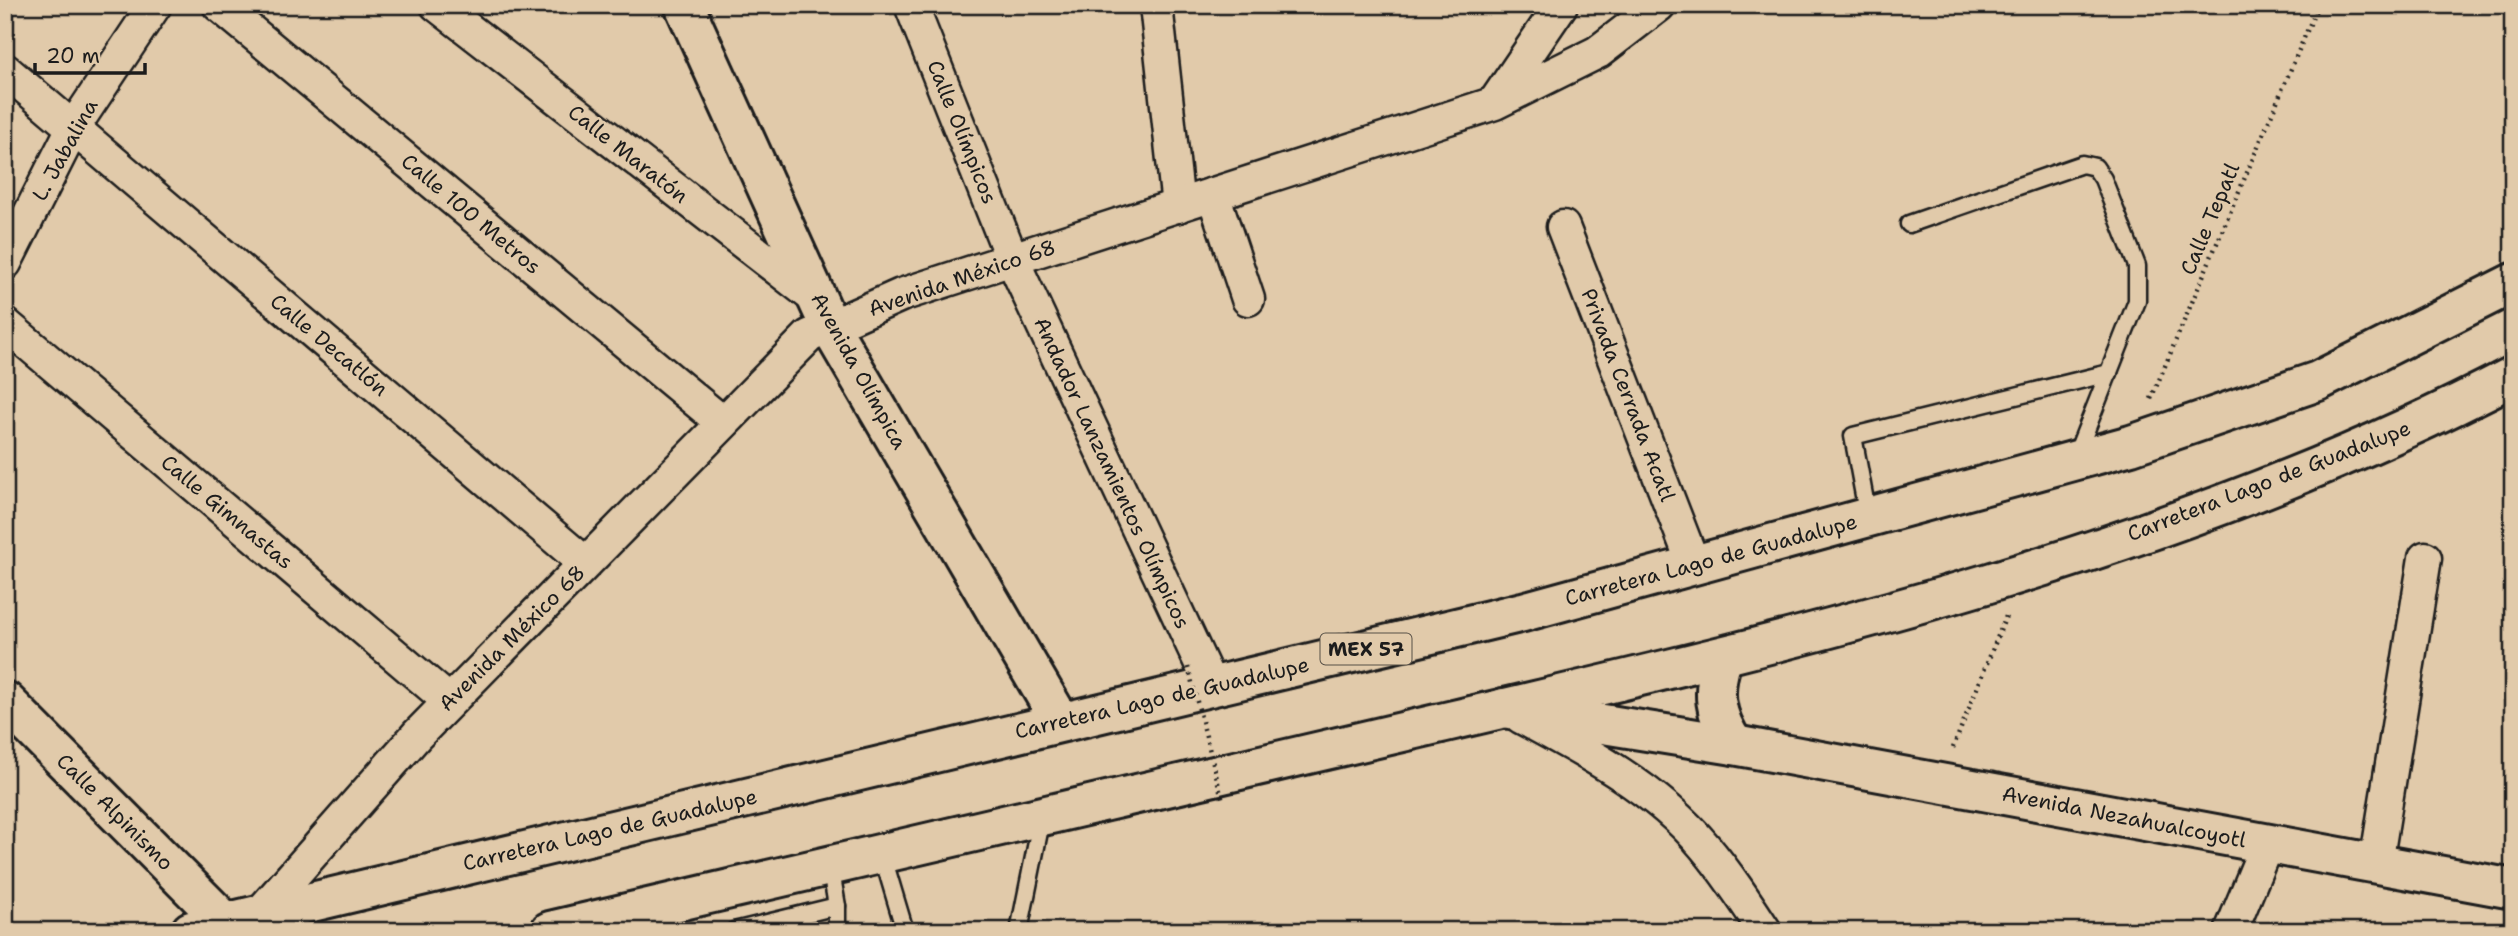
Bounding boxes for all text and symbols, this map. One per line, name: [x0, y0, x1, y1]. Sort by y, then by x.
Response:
scale bar: [35, 32, 145, 76]
text: 20 m: [46, 42, 100, 70]
street label: Calle Olímpicos: [920, 56, 1004, 208]
street label: L. Jabalina: [26, 94, 104, 206]
street label: Calle Maratón: [562, 98, 694, 210]
street label: Calle 100 Metros: [395, 147, 547, 281]
street label: Calle Tepatl: [2174, 158, 2246, 279]
street label: Avenida México 68: [865, 233, 1059, 323]
street label: Privada Cerrada Acatl: [1574, 285, 1682, 506]
street label: Calle Decatlón: [264, 287, 394, 403]
street label: Avenida Olímpica: [804, 288, 914, 454]
street label: Andador Lanzamientos Olímpicos: [1027, 313, 1197, 633]
street label: Carretera Lago de Guadalupe: [2123, 414, 2415, 548]
street label: Calle Gimnastas: [155, 448, 299, 576]
street label: Carretera Lago de Guadalupe: [1562, 507, 1860, 613]
street label: Avenida México 68: [433, 559, 591, 717]
road number: MEX 57: [1320, 634, 1412, 664]
street label: Carretera Lago de Guadalupe: [1012, 650, 1312, 746]
street label: Calle Alpinismo: [50, 747, 180, 877]
street label: Avenida Nezahualcoyotl: [2000, 780, 2249, 855]
street label: Carretera Lago de Guadalupe: [460, 782, 760, 878]

